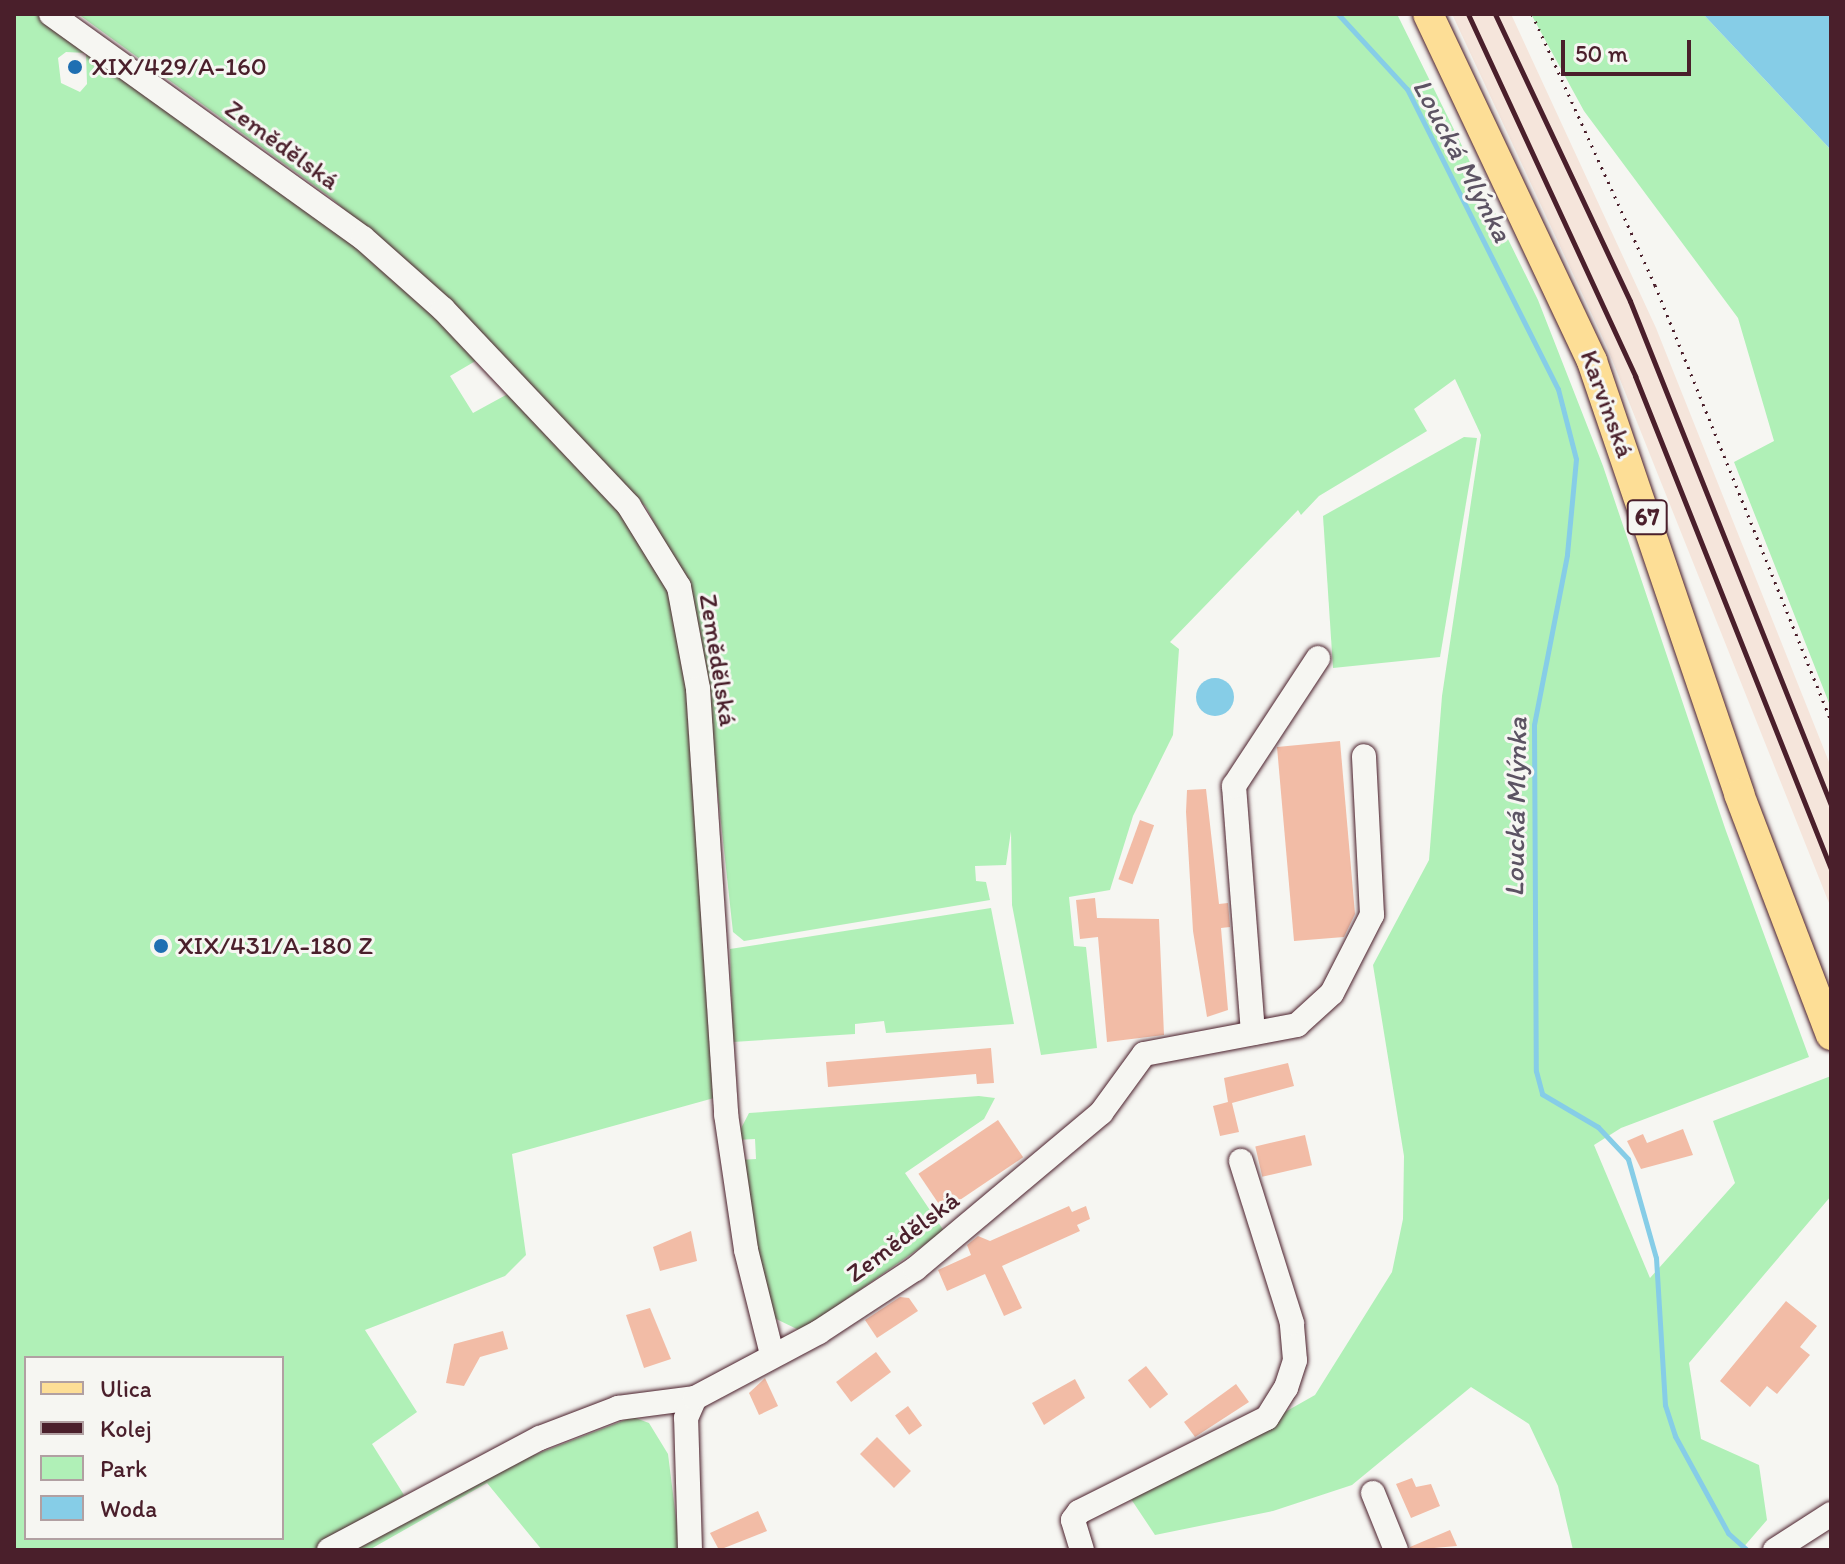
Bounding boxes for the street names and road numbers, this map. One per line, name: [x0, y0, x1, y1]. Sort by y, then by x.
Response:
street label: Zemědělská: [219, 93, 345, 197]
street label: Karvinská: [1573, 346, 1641, 462]
road number: 67: [1625, 497, 1669, 537]
street label: Zemědělská: [692, 592, 744, 728]
street label: Zemědělská: [840, 1184, 966, 1290]

